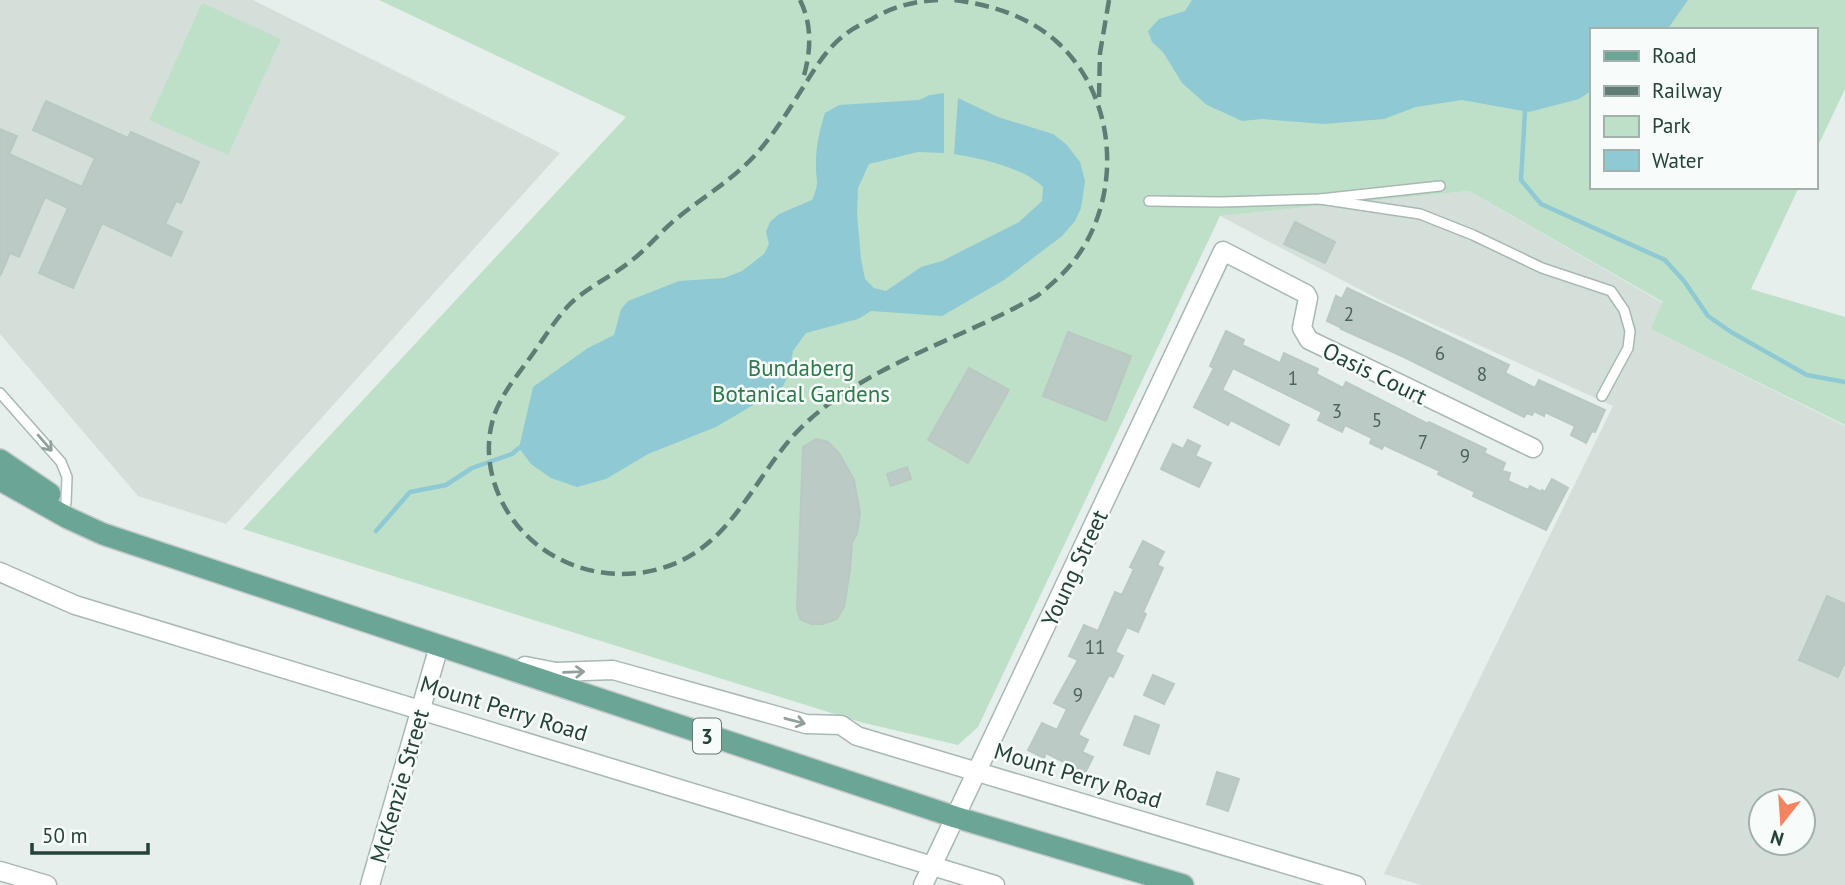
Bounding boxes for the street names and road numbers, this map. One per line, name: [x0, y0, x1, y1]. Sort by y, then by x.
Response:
street label: Oasis Court: [1318, 335, 1432, 411]
street label: Young Street: [1034, 505, 1114, 631]
street label: Mount Perry Road: [417, 669, 591, 747]
street label: McKenzie Street: [363, 706, 435, 866]
road number: 3: [693, 718, 721, 754]
street label: Mount Perry Road: [991, 736, 1165, 814]

